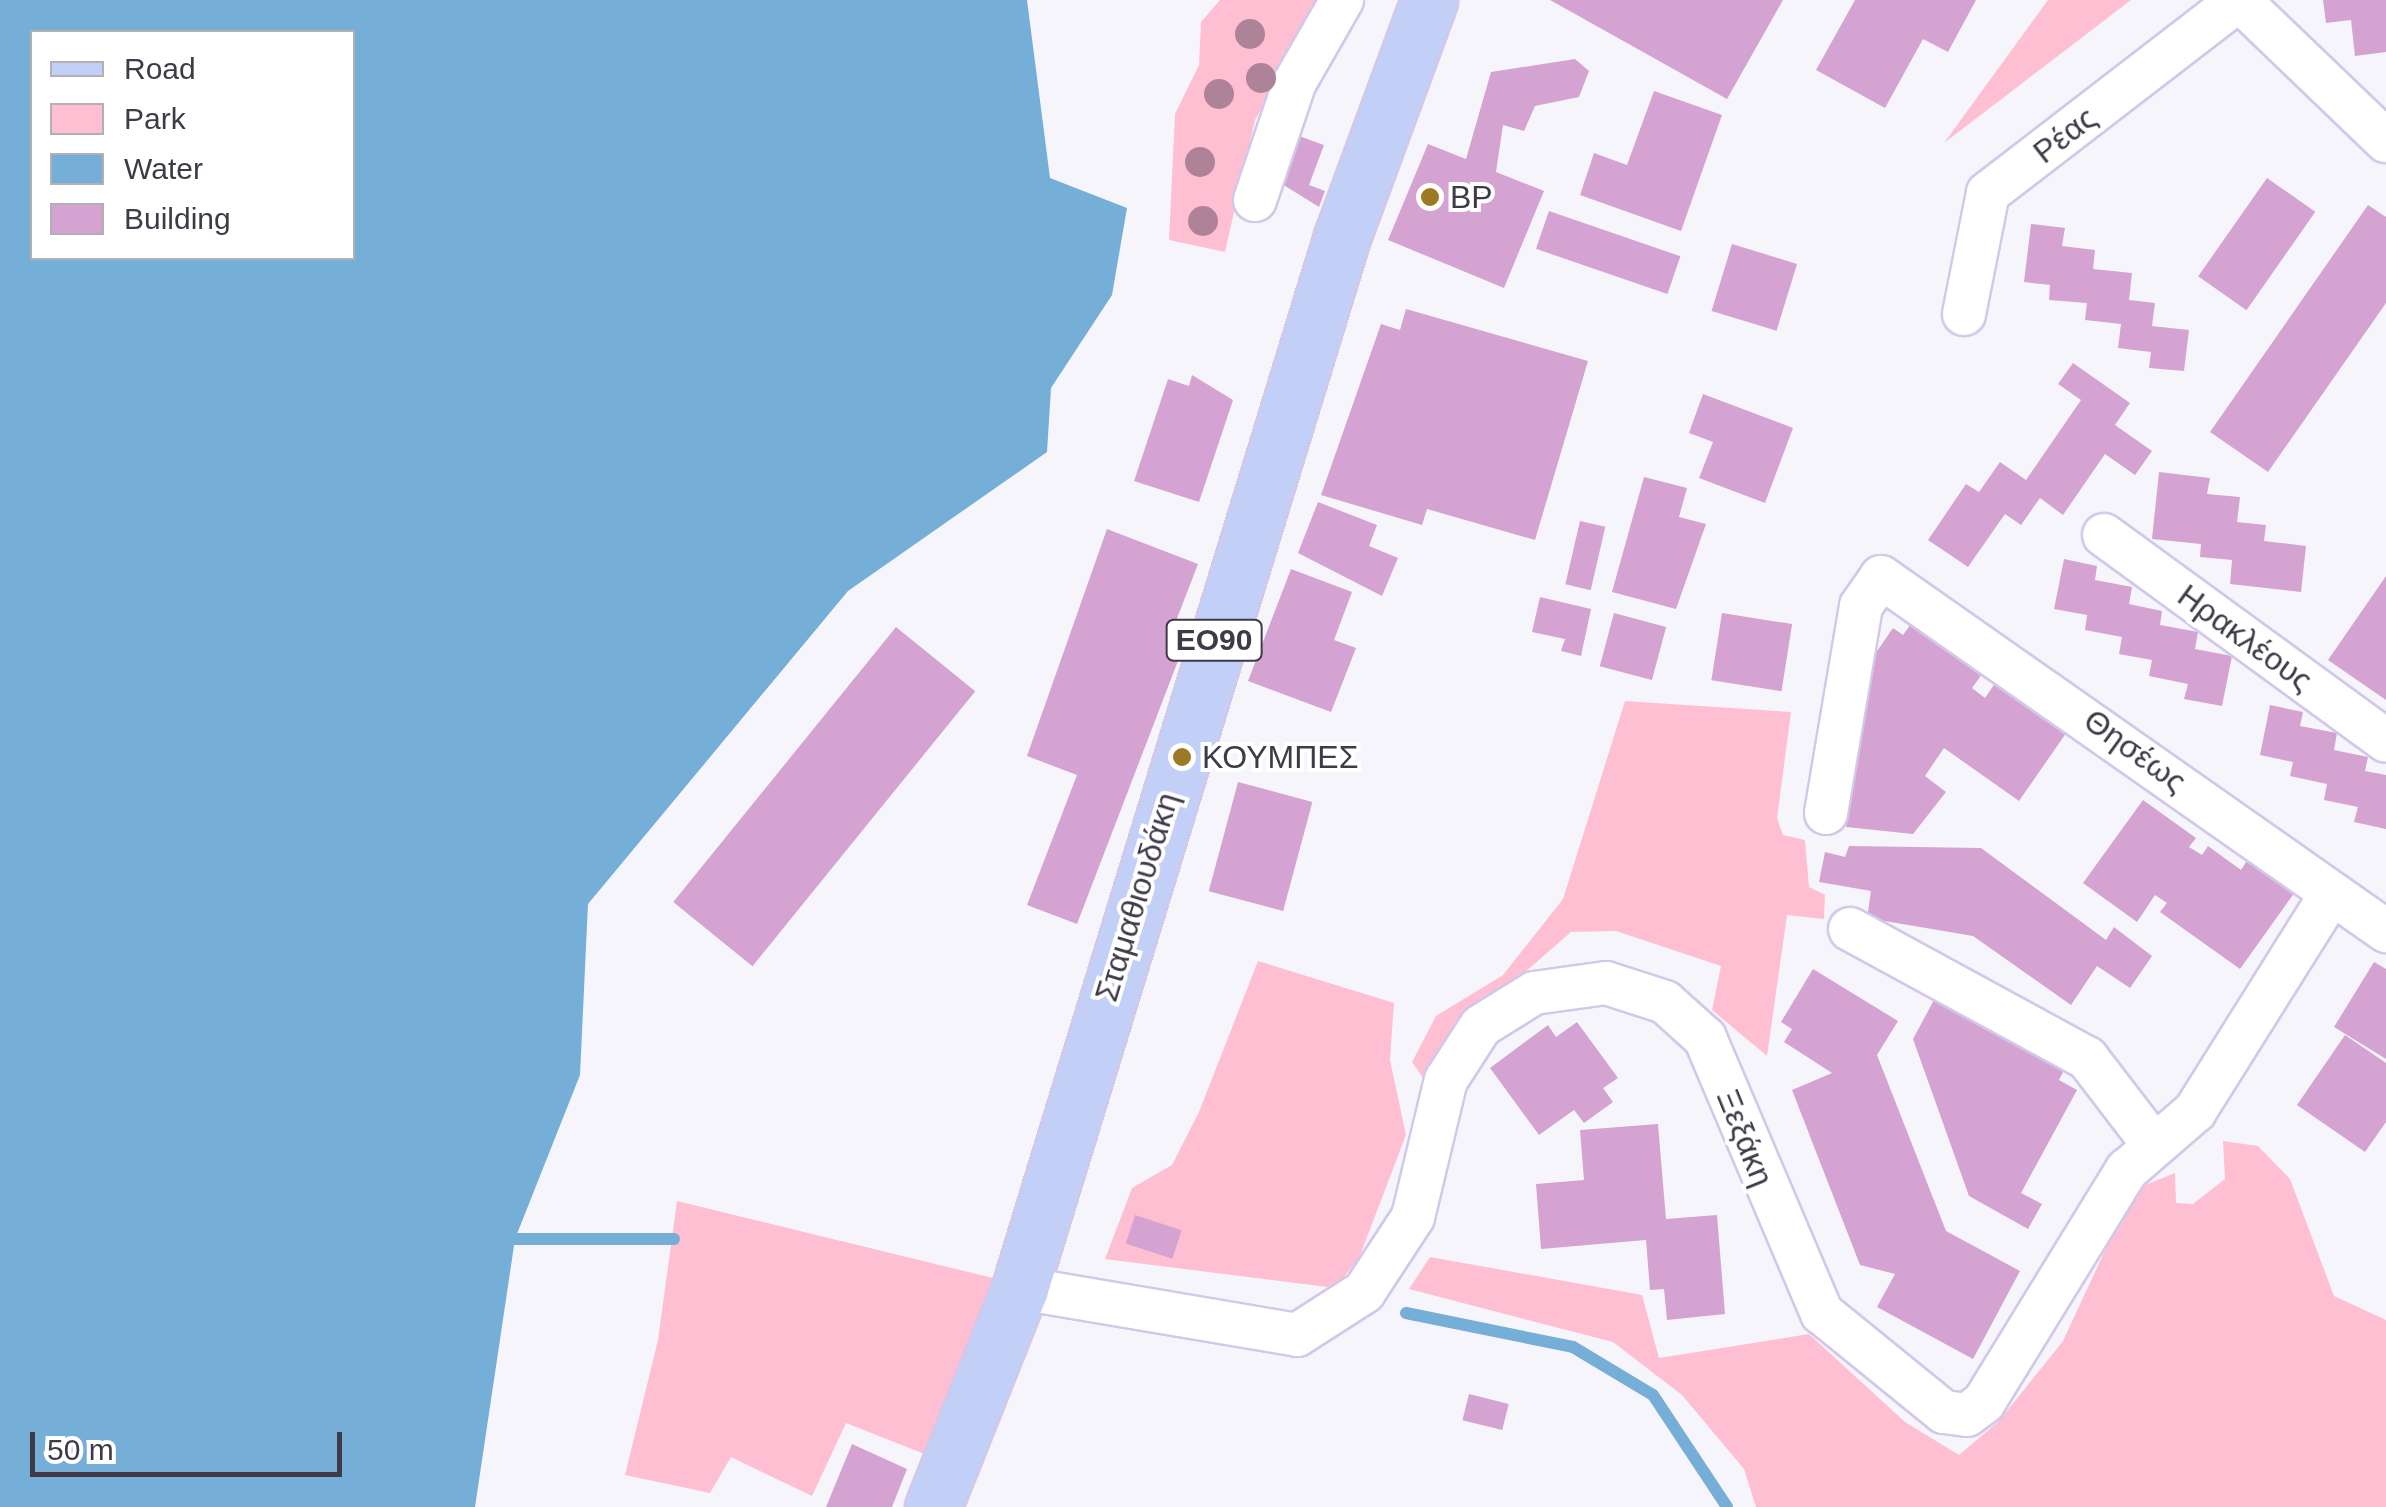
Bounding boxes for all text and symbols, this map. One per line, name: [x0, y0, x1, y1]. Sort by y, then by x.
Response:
legend: [30, 30, 355, 260]
text: Road: [124, 52, 196, 85]
street label: Ρέας: [2026, 98, 2104, 172]
text: Park: [124, 102, 186, 135]
text: Water: [124, 152, 203, 185]
place label: BP: [1450, 178, 1493, 216]
marker: BP: [1419, 186, 1441, 208]
text: Building: [124, 202, 231, 235]
street label: Ηρακλέους: [2170, 576, 2320, 700]
road number: ΕΟ90: [1164, 615, 1264, 665]
street label: Θησέως: [2076, 701, 2194, 801]
place label: ΚΟΥΜΠΕΣ: [1202, 738, 1358, 776]
marker: ΚΟΥΜΠΕΣ: [1171, 746, 1193, 768]
street label: Σταμαθιουδάκη: [1087, 788, 1187, 1006]
street label: Ξεξάκη: [1708, 1084, 1782, 1192]
scale bar: [35, 1412, 348, 1474]
text: 50 m: [47, 1433, 114, 1466]

